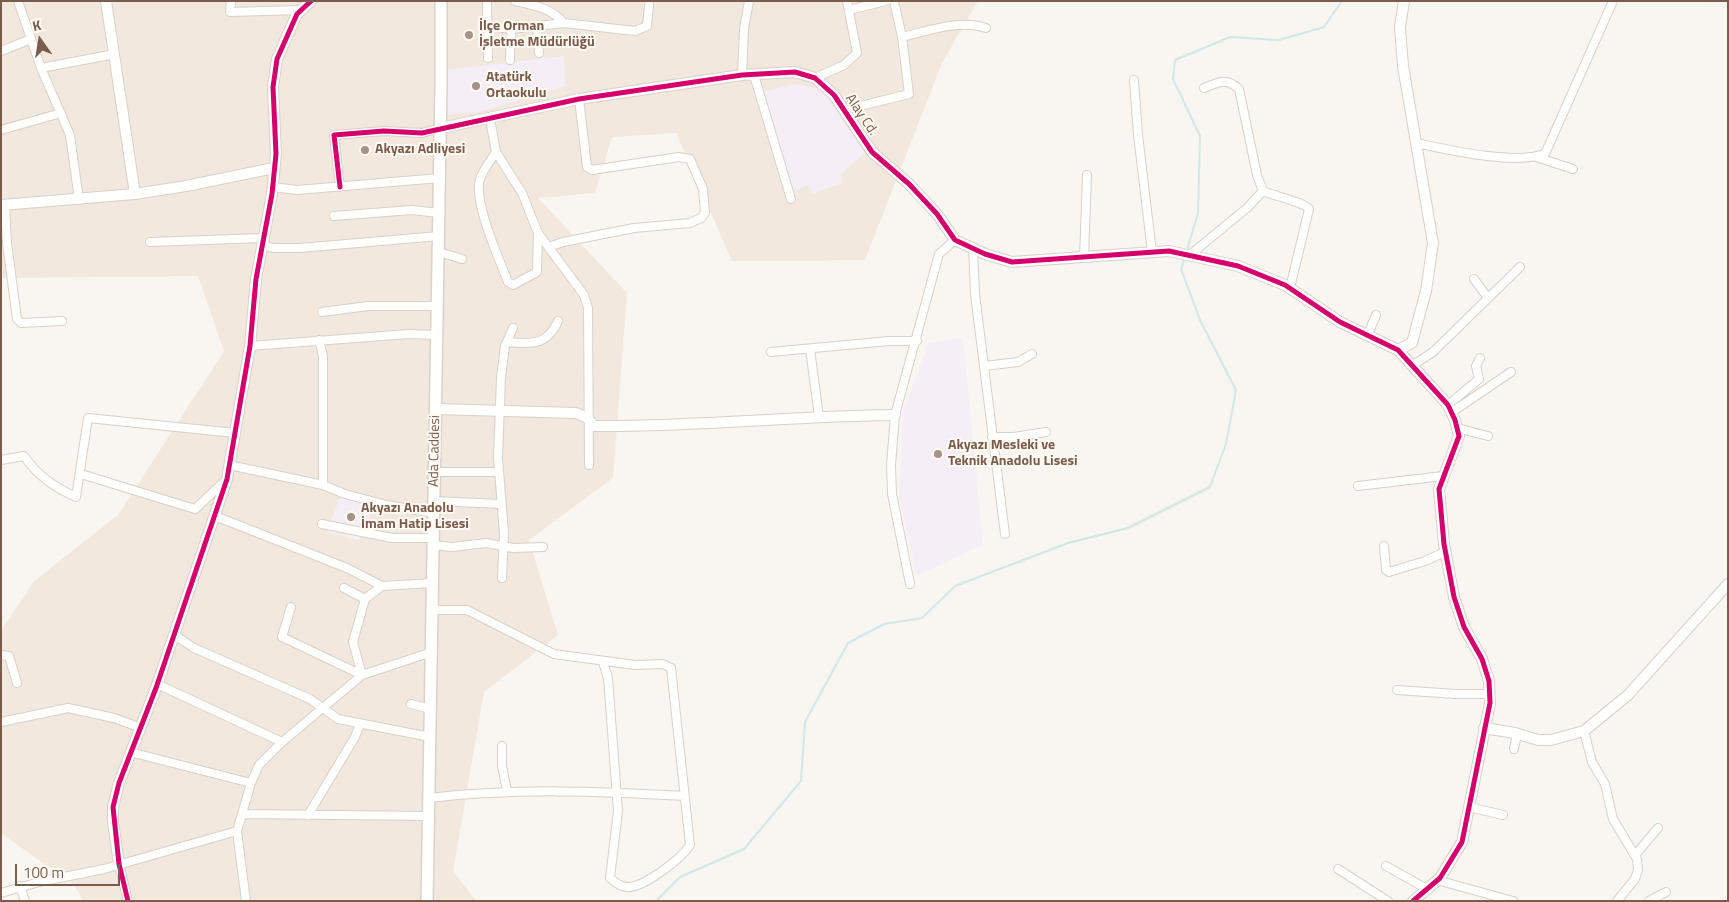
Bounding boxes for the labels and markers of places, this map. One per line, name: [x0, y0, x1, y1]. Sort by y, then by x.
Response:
place label: İlçe Orman İşletme Müdürlüğü: [479, 19, 595, 52]
marker: İlçe Orman İşletme Müdürlüğü: [463, 29, 475, 41]
place label: Atatürk Ortaokulu: [486, 70, 547, 102]
marker: Atatürk Ortaokulu: [470, 80, 482, 92]
place label: Akyazı Adliyesi: [375, 142, 465, 158]
marker: Akyazı Adliyesi: [359, 144, 371, 156]
place label: Akyazı Mesleki ve Teknik Anadolu Lisesi: [948, 438, 1078, 471]
marker: Akyazı Mesleki ve Teknik Anadolu Lisesi: [932, 448, 944, 460]
place label: Akyazı Anadolu İmam Hatip Lisesi: [361, 501, 469, 534]
marker: Akyazı Anadolu İmam Hatip Lisesi: [345, 511, 357, 523]

